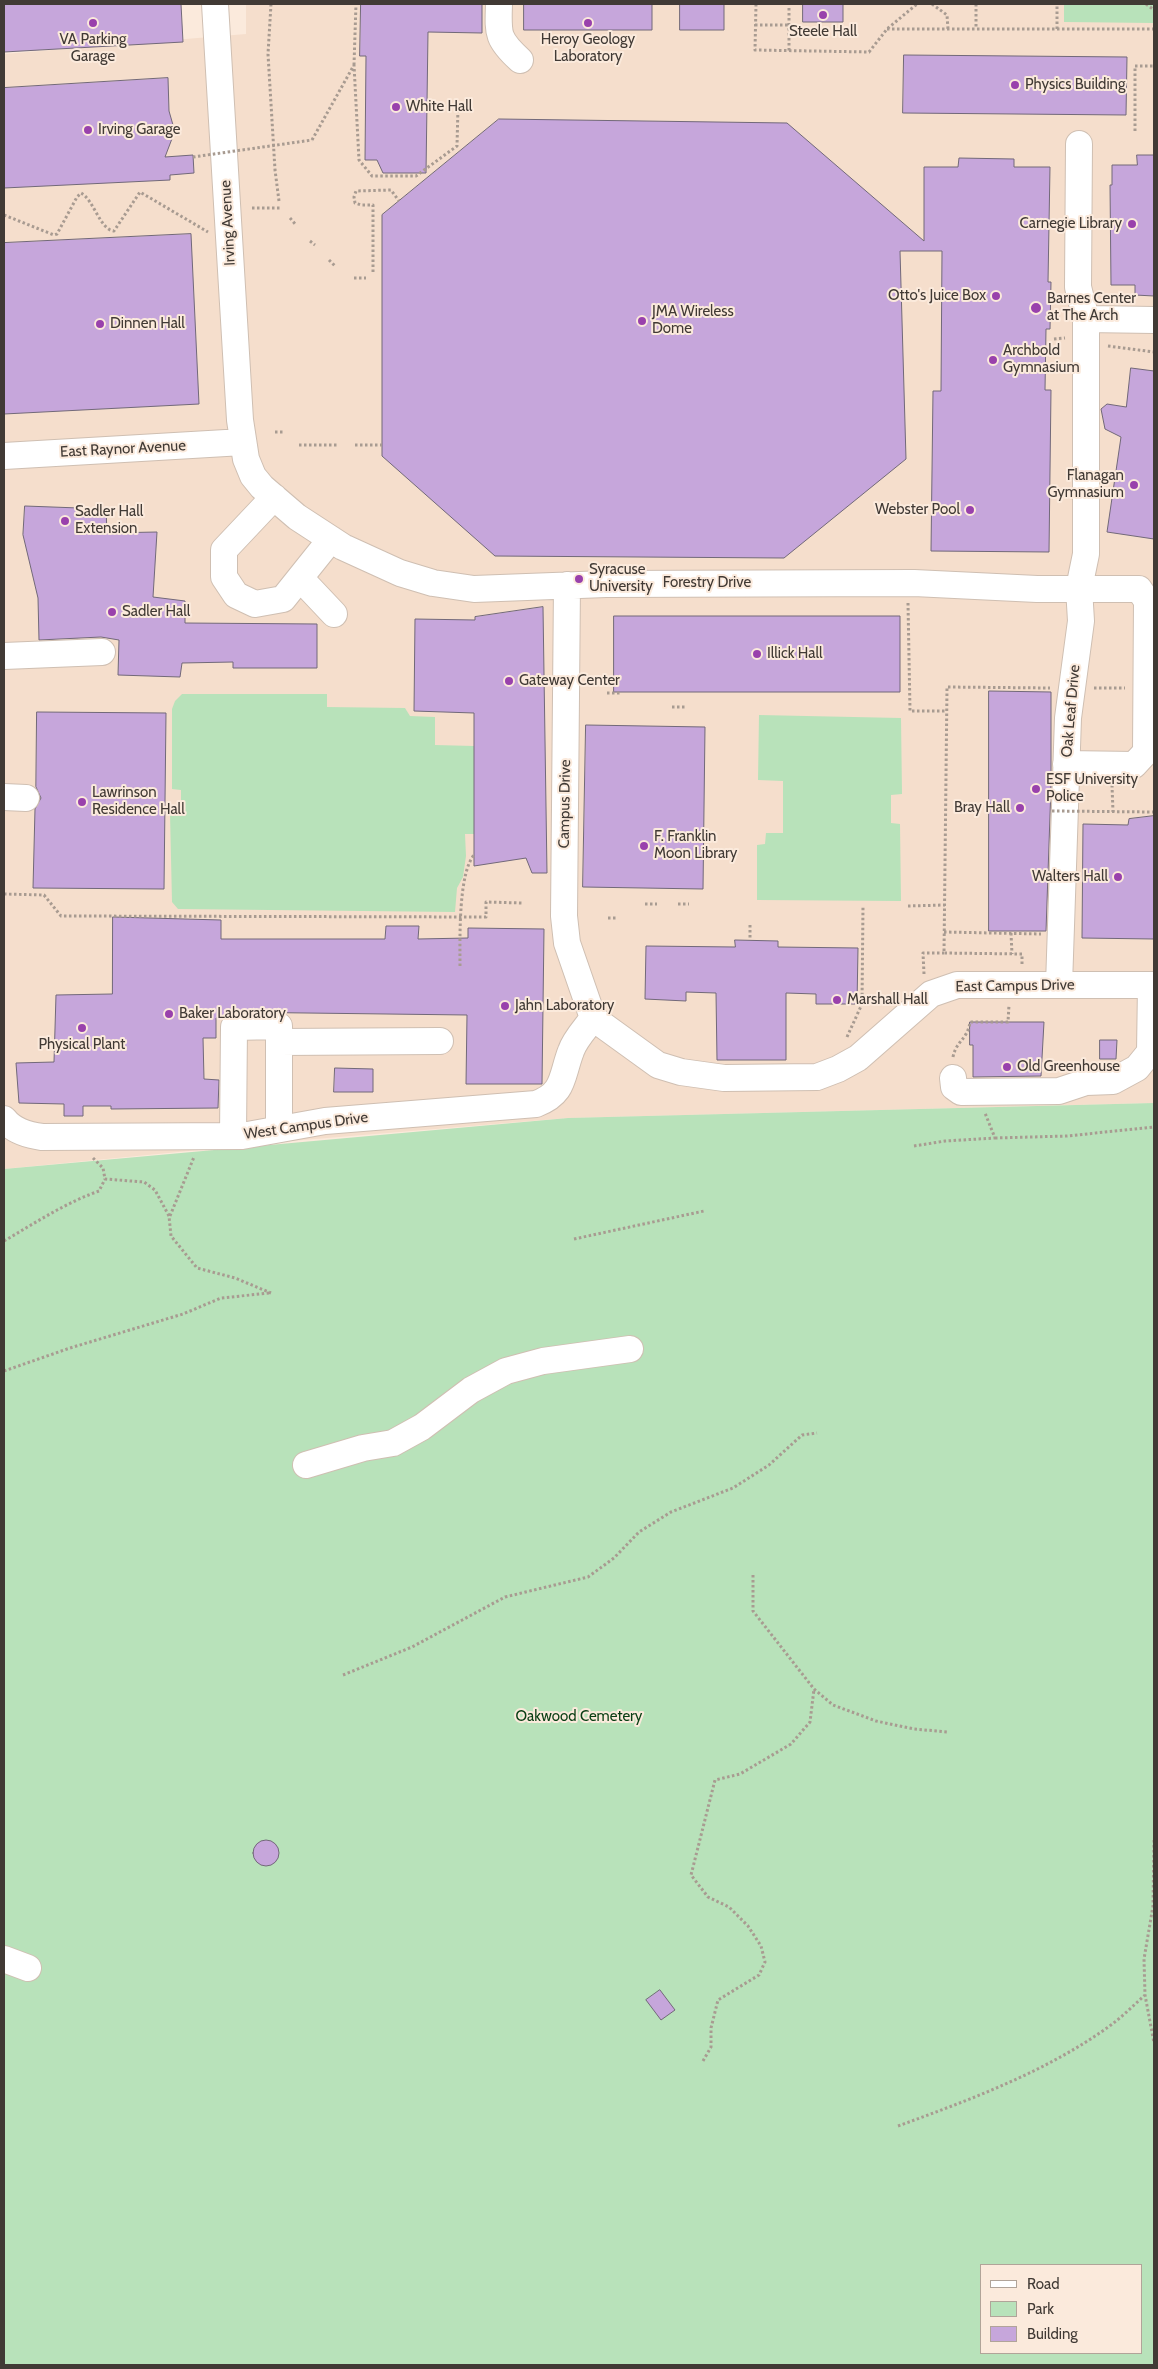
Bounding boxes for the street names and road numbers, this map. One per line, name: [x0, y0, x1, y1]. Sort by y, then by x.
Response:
street label: Irving Avenue: [217, 180, 239, 266]
street label: East Raynor Avenue: [60, 437, 186, 461]
street label: Forestry Drive: [663, 574, 751, 592]
street label: Oak Leaf Drive: [1058, 664, 1084, 758]
street label: Campus Drive: [555, 759, 575, 849]
street label: East Campus Drive: [955, 976, 1075, 996]
street label: West Campus Drive: [243, 1108, 369, 1144]

